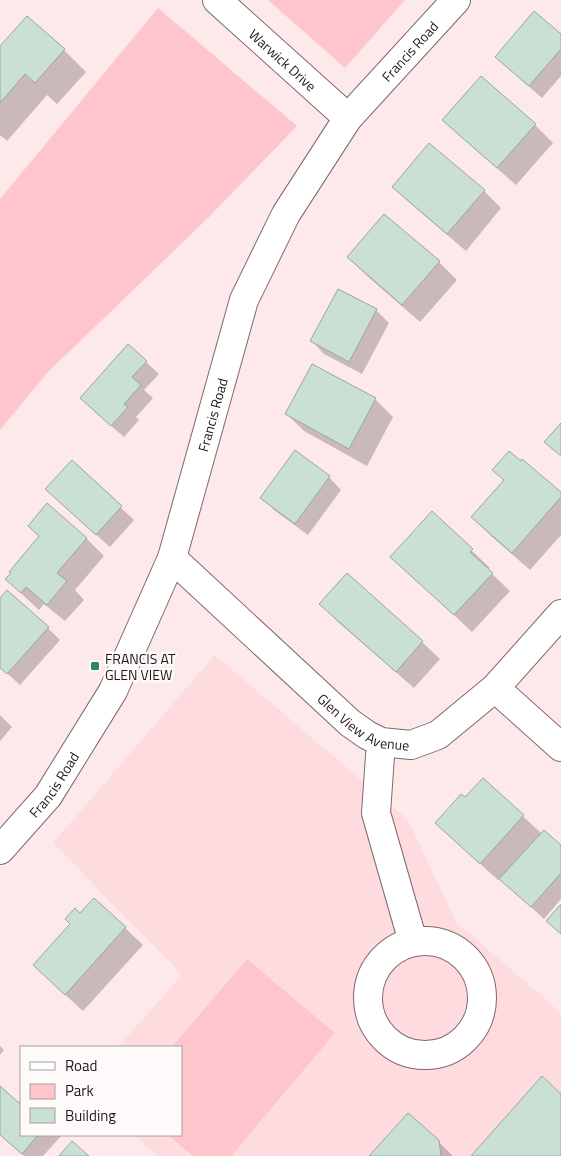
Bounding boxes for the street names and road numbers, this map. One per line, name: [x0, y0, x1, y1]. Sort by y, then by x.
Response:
street label: Francis Road: [376, 16, 443, 86]
street label: Warwick Drive: [245, 24, 322, 96]
street label: Francis Road: [192, 375, 232, 454]
street label: Glen View Avenue: [313, 688, 410, 755]
street label: Francis Road: [24, 747, 84, 822]

